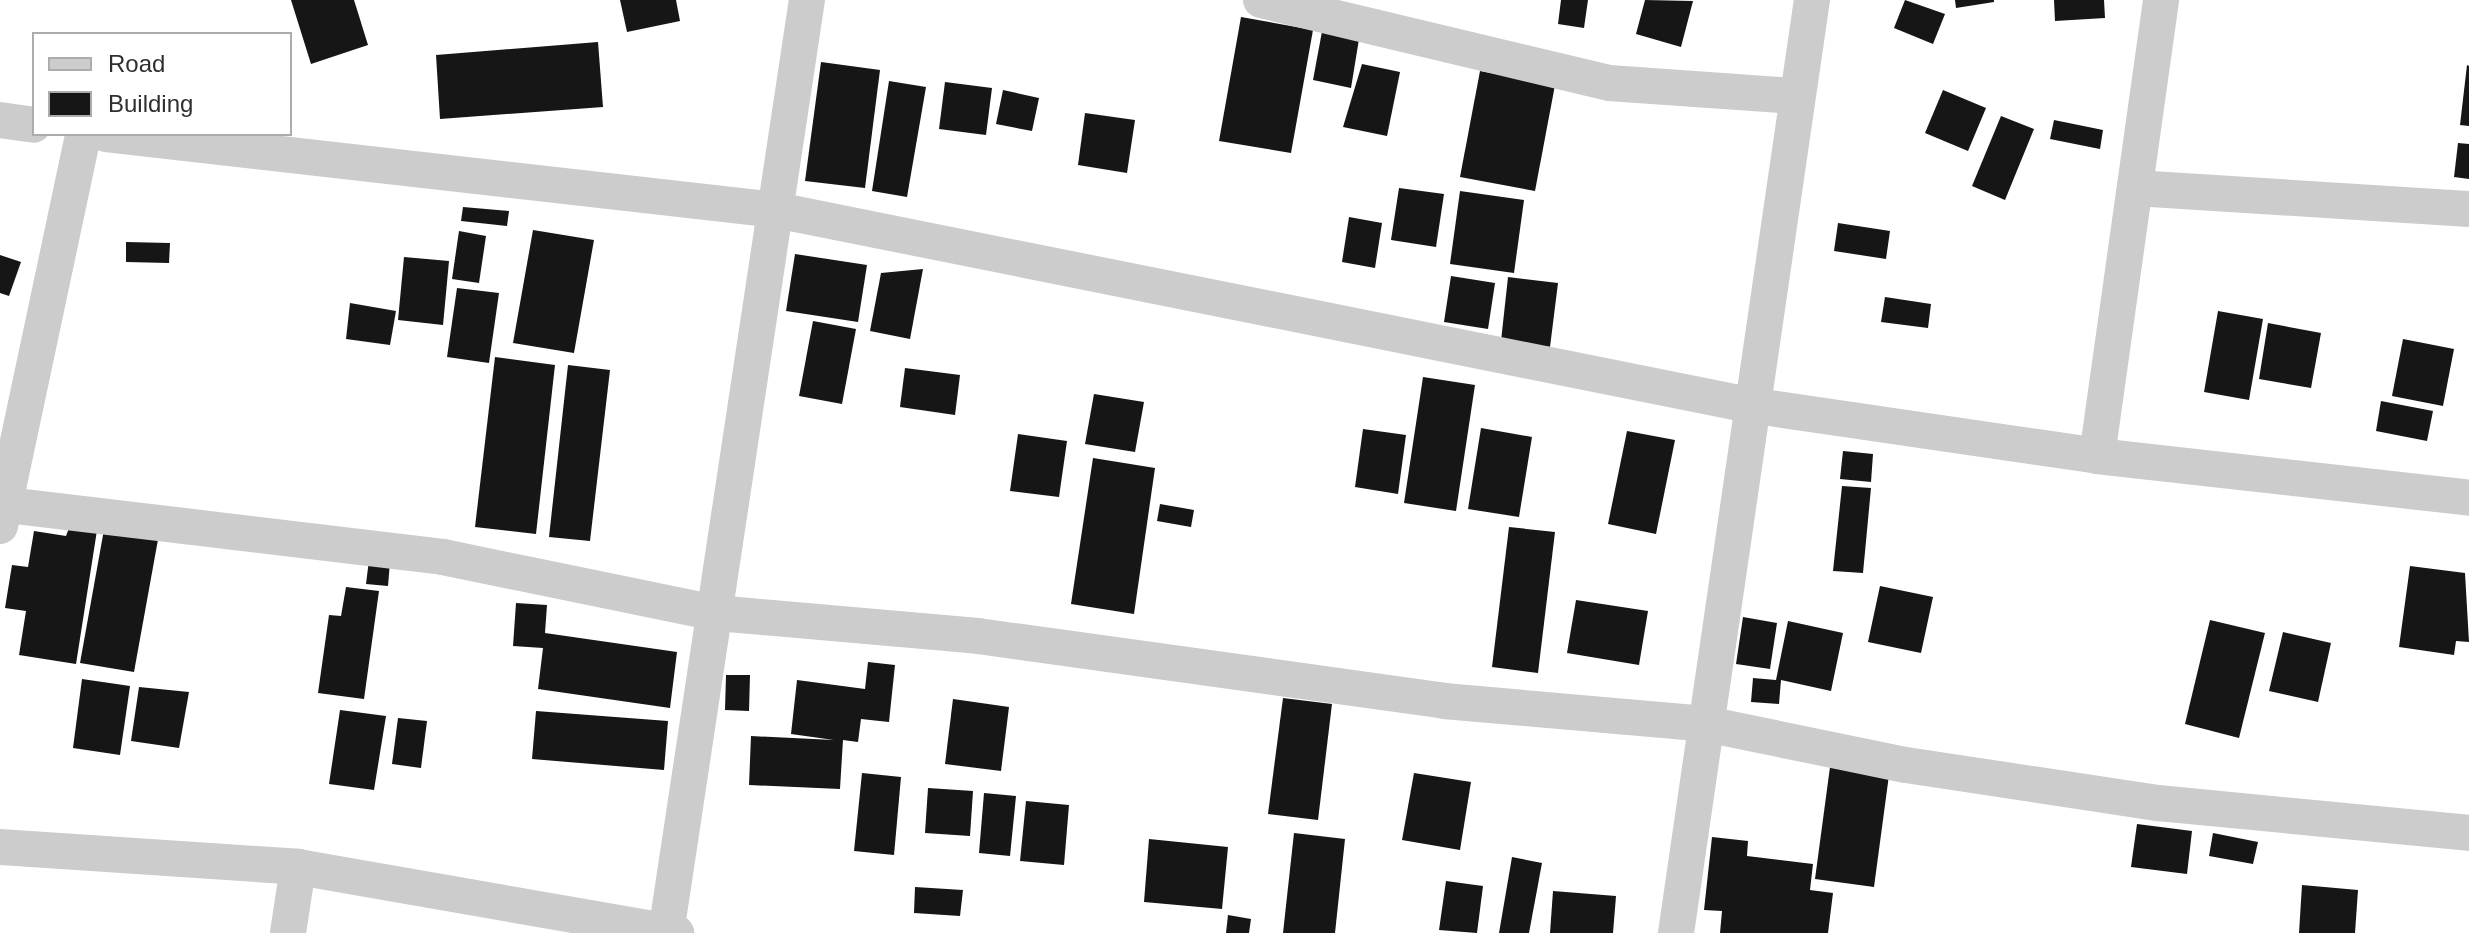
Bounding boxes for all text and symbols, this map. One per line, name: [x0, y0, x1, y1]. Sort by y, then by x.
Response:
legend: [32, 32, 292, 136]
text: Road: [108, 50, 165, 77]
text: Building: [108, 90, 193, 117]

